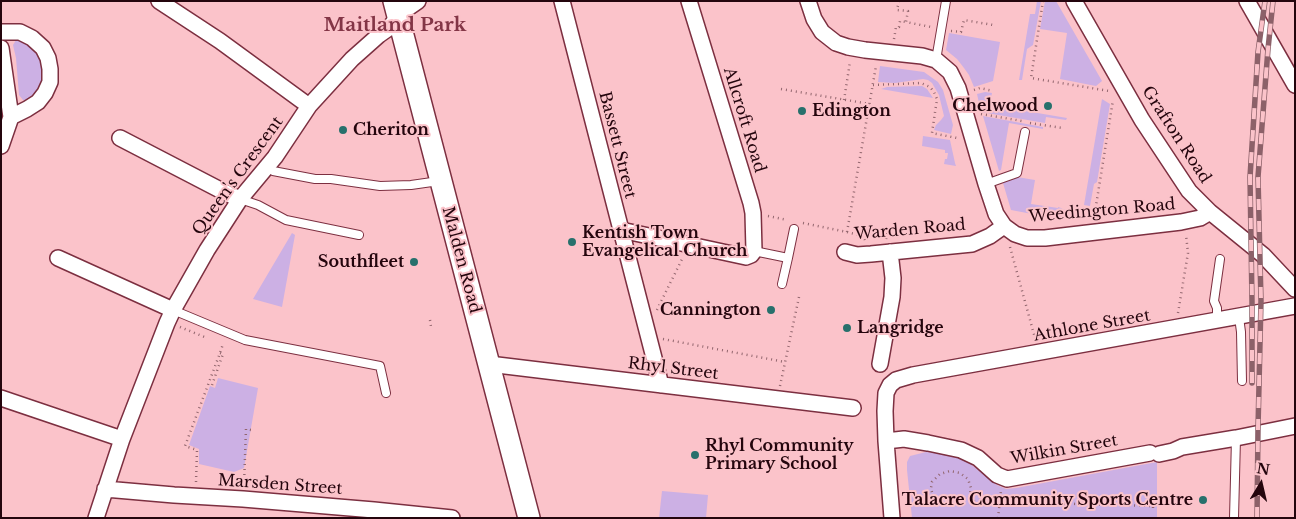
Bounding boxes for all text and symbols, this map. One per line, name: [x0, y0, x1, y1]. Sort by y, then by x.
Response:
district label: Maitland Park: [324, 15, 466, 37]
street label: Allcroft Road: [719, 65, 769, 175]
street label: Grafton Road: [1138, 83, 1214, 187]
street label: Bassett Street: [594, 89, 640, 201]
place label: Chelwood: [952, 96, 1038, 116]
marker: Chelwood: [1042, 100, 1054, 112]
place label: Edington: [812, 101, 891, 121]
marker: Edington: [796, 105, 808, 117]
street label: Queen's Crescent: [189, 113, 287, 239]
place label: Cheriton: [353, 120, 429, 140]
marker: Cheriton: [337, 124, 349, 136]
street label: Weedington Road: [1028, 195, 1176, 227]
street label: Malden Road: [438, 205, 484, 315]
street label: Warden Road: [853, 216, 967, 244]
place label: Kentish Town Evangelical Church: [582, 223, 747, 261]
marker: Kentish Town Evangelical Church: [566, 236, 578, 248]
place label: Southfleet: [318, 252, 404, 272]
marker: Southfleet: [408, 256, 420, 268]
place label: Cannington: [660, 300, 761, 320]
marker: Cannington: [765, 304, 777, 316]
street label: Athlone Street: [1032, 306, 1152, 346]
place label: Langridge: [857, 318, 944, 338]
marker: Langridge: [841, 322, 853, 334]
street label: Rhyl Street: [627, 354, 719, 384]
street label: Wilkin Street: [1009, 431, 1119, 469]
place label: Rhyl Community Primary School: [705, 436, 854, 474]
marker: Rhyl Community Primary School: [689, 449, 701, 461]
north arrow: [1236, 459, 1286, 509]
text: N: [1255, 459, 1271, 479]
street label: Marsden Street: [217, 471, 343, 499]
place label: Talacre Community Sports Centre: [902, 490, 1193, 510]
marker: Talacre Community Sports Centre: [1197, 494, 1209, 506]

